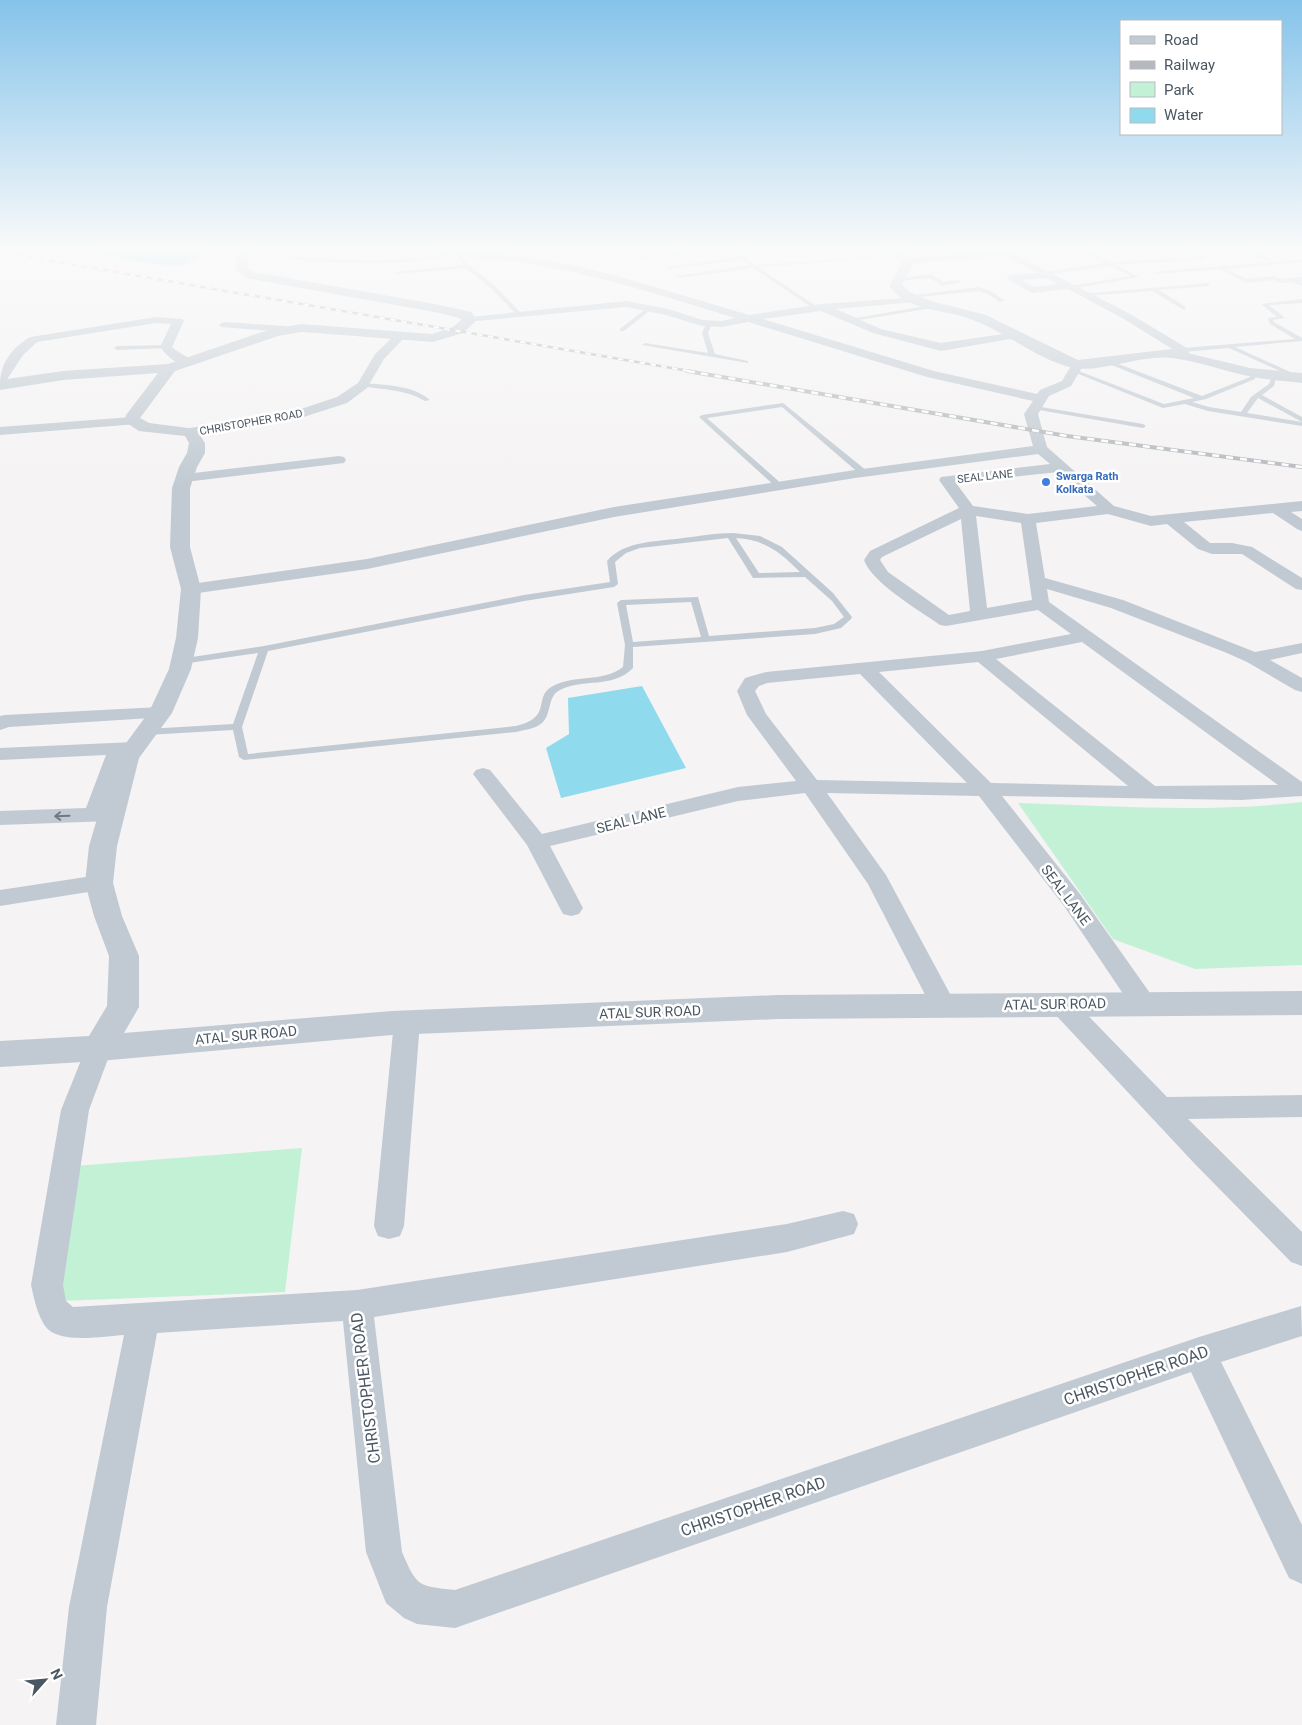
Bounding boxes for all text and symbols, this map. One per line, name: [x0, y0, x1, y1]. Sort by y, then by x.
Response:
legend: [1120, 20, 1282, 135]
text: Road: [1164, 31, 1198, 49]
text: Railway: [1164, 56, 1215, 74]
text: Park: [1164, 81, 1195, 99]
text: Water: [1164, 106, 1203, 124]
street label: CHRISTOPHER ROAD: [199, 407, 304, 438]
street label: SEAL LANE: [957, 467, 1014, 486]
place label: Swarga Rath Kolkata: [1056, 470, 1118, 496]
marker: Swarga Rath Kolkata: [1040, 476, 1052, 488]
street label: SEAL LANE: [595, 804, 667, 836]
one-way arrow: [54, 811, 70, 820]
street label: SEAL LANE: [1038, 862, 1094, 928]
street label: ATAL SUR ROAD: [1004, 995, 1106, 1013]
street label: ATAL SUR ROAD: [599, 1002, 701, 1022]
street label: ATAL SUR ROAD: [194, 1023, 298, 1047]
street label: CHRISTOPHER ROAD: [347, 1311, 384, 1465]
street label: CHRISTOPHER ROAD: [1061, 1342, 1211, 1409]
street label: CHRISTOPHER ROAD: [678, 1473, 828, 1540]
north arrow: [20, 1655, 70, 1705]
text: N: [47, 1666, 66, 1682]

